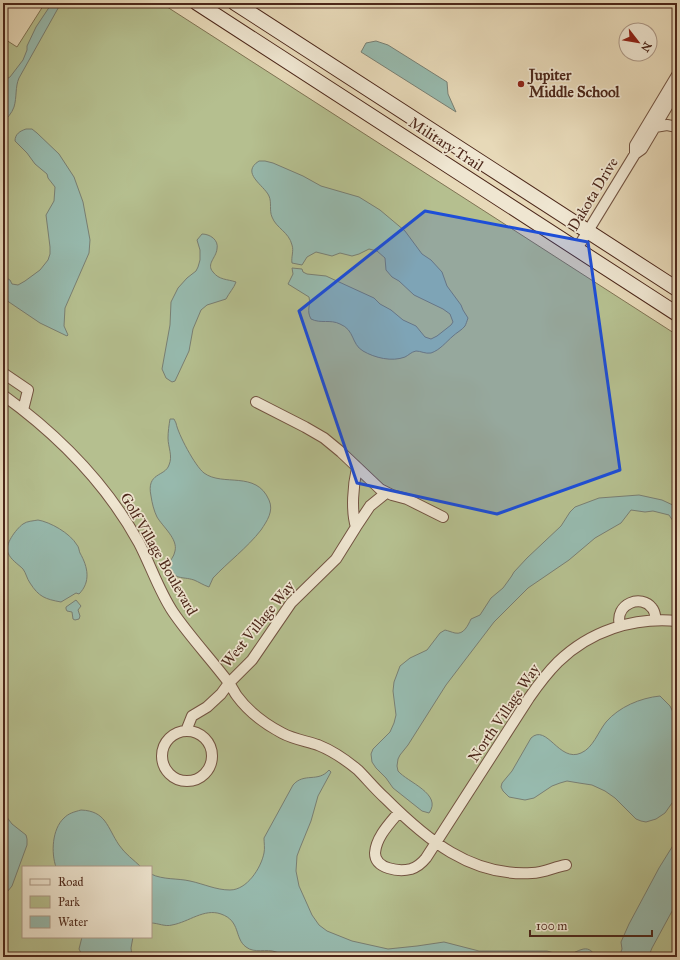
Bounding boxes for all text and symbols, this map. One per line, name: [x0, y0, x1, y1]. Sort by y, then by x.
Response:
north arrow: [618, 22, 658, 62]
text: N: [638, 40, 654, 55]
place label: Jupiter Middle School: [527, 66, 621, 101]
marker: Jupiter Middle School: [516, 79, 526, 89]
street label: Military Trail: [405, 113, 487, 175]
street label: Dakota Drive: [564, 154, 622, 234]
street label: Golf Village Boulevard: [117, 489, 202, 619]
street label: West Village Way: [218, 576, 299, 671]
street label: North Village Way: [464, 660, 544, 766]
legend: [22, 866, 152, 938]
text: Road: [58, 875, 84, 889]
text: Park: [58, 895, 80, 909]
scale bar: [530, 912, 652, 938]
text: Water: [58, 915, 88, 929]
text: 100 m: [536, 919, 567, 933]

